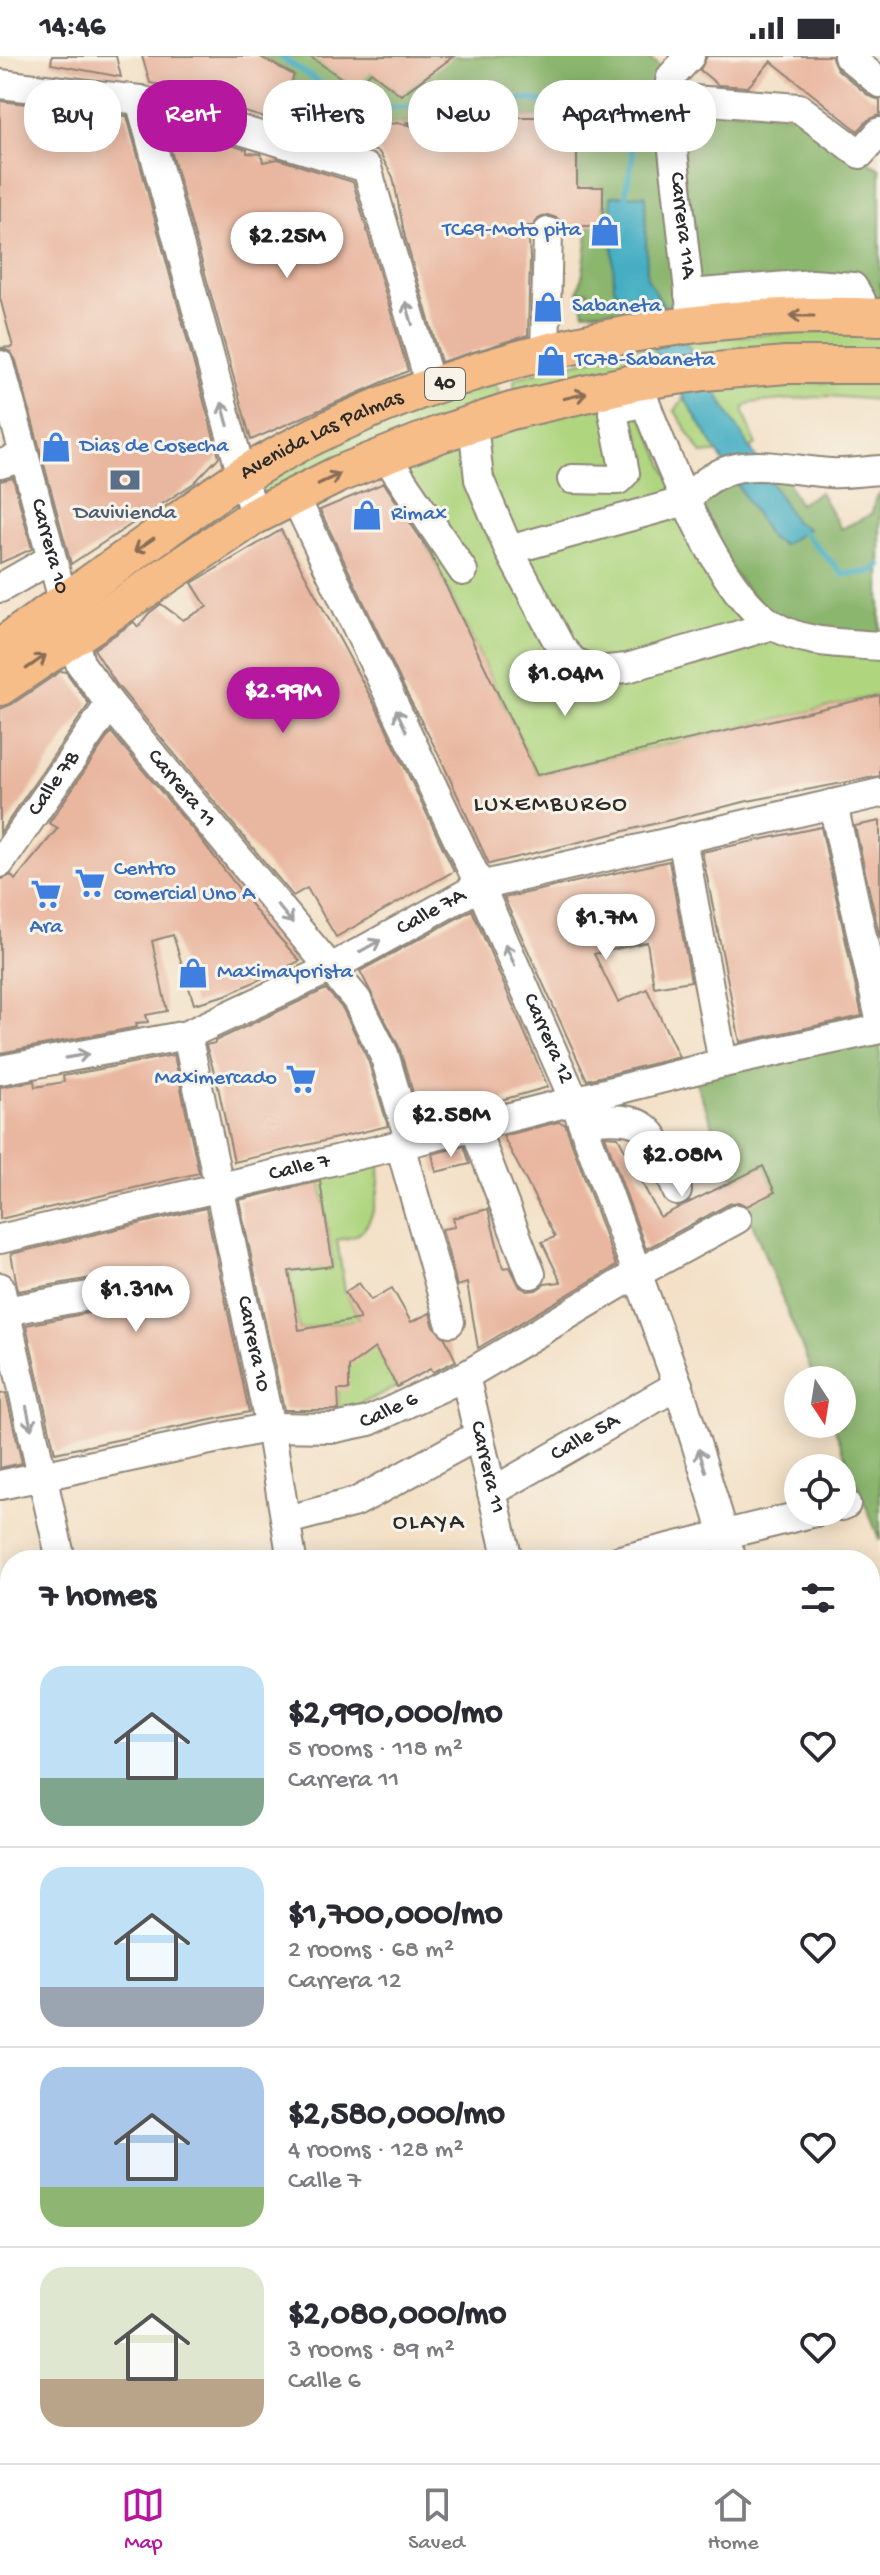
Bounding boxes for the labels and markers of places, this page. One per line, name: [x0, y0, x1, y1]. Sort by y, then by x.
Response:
pin: $2.25M: [222, 212, 352, 280]
shop icon: TC69-Moto pita: [588, 214, 622, 248]
place label: TC69-Moto pita: [440, 218, 582, 244]
shop icon: Sabaneta: [531, 290, 565, 324]
place label: Sabaneta: [572, 294, 662, 320]
shop icon: TC78-Sabaneta: [534, 344, 568, 378]
place label: TC78-Sabaneta: [573, 348, 716, 374]
shop icon: Dias de Cosecha: [39, 430, 73, 464]
place label: Dias de Cosecha: [78, 434, 229, 460]
bank icon: Davivienda: [108, 463, 142, 497]
shop icon: Rimax: [350, 498, 384, 532]
place label: Davivienda: [72, 501, 177, 527]
place label: Rimax: [391, 502, 447, 528]
pin: $1.04M: [500, 650, 630, 718]
pin: $2.99M: [218, 667, 348, 735]
place label: Centro comercial Uno A: [114, 857, 256, 908]
supermarket icon: Centro comercial Uno A: [73, 866, 107, 900]
supermarket icon: Ara: [29, 877, 63, 911]
pin: $1.7M: [550, 894, 662, 962]
place label: Ara: [30, 915, 63, 941]
shop icon: Maximayorista: [176, 956, 210, 990]
place label: Maximayorista: [217, 960, 354, 986]
supermarket icon: Maximercado: [284, 1062, 318, 1096]
place label: Maximercado: [154, 1066, 277, 1092]
pin: $2.58M: [386, 1091, 516, 1159]
pin: $2.08M: [617, 1131, 747, 1199]
pin: $1.31M: [71, 1266, 201, 1334]

